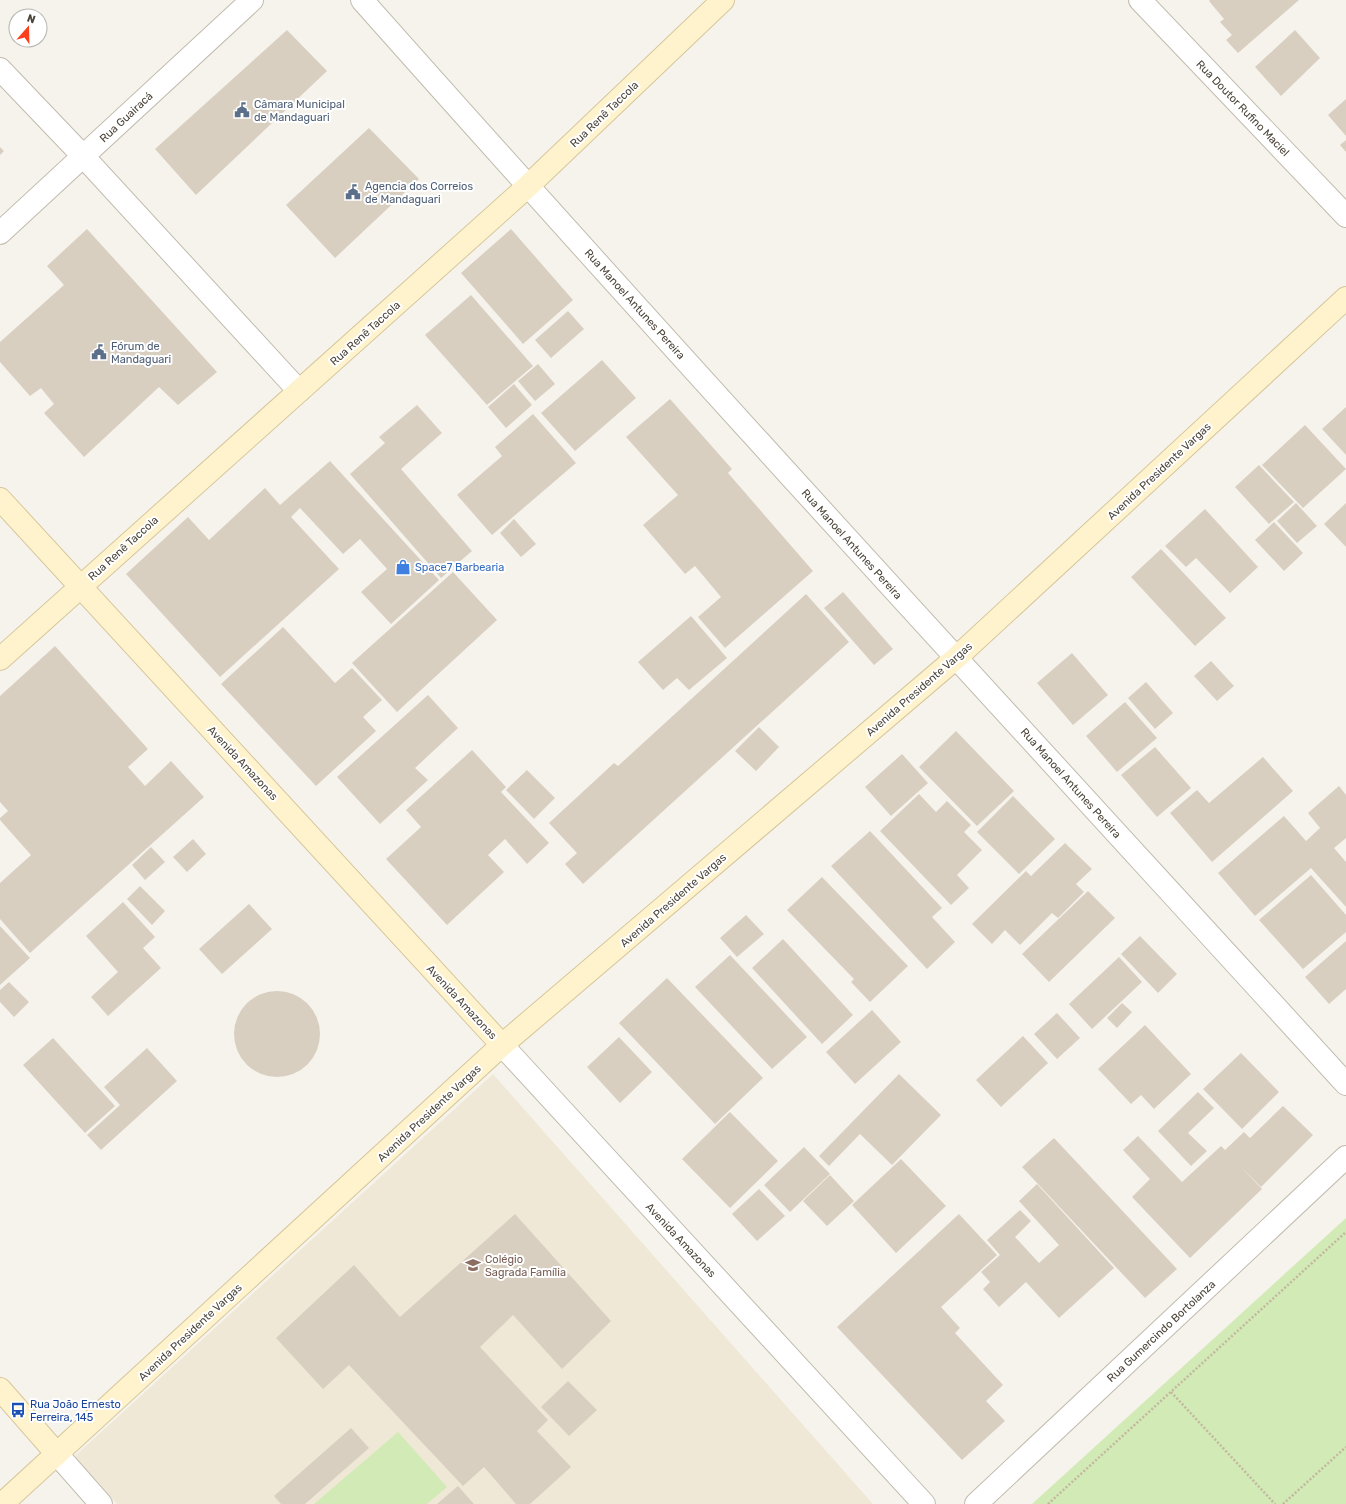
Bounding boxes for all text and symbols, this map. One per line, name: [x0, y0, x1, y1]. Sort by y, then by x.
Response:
north arrow: [8, 8, 48, 48]
text: N: [25, 12, 37, 27]
street label: Rua Doutor Rufino Maciel: [1193, 58, 1292, 159]
street label: Rua Renê Taccola: [568, 79, 641, 150]
street label: Rua Guairacá: [97, 90, 156, 145]
place label: Câmara Municipal de Mandaguari: [254, 98, 345, 124]
public building icon: Câmara Municipal de Mandaguari: [233, 101, 251, 119]
place label: Agencia dos Correios de Mandaguari: [365, 180, 473, 206]
public building icon: Agencia dos Correios de Mandaguari: [344, 183, 362, 201]
street label: Rua Manoel Antunes Pereira: [582, 247, 688, 362]
street label: Rua Renê Taccola: [328, 299, 403, 368]
place label: Fórum de Mandaguari: [111, 340, 171, 366]
public building icon: Fórum de Mandaguari: [90, 343, 108, 361]
street label: Avenida Presidente Vargas: [1105, 420, 1214, 523]
street label: Rua Manoel Antunes Pereira: [799, 487, 905, 602]
street label: Rua Renê Taccola: [86, 514, 161, 583]
shop icon: Space7 Barbearia: [394, 558, 412, 576]
place label: Space7 Barbearia: [415, 561, 504, 574]
street label: Avenida Presidente Vargas: [864, 639, 975, 739]
street label: Avenida Amazonas: [205, 723, 281, 803]
street label: Rua Manoel Antunes Pereira: [1018, 726, 1124, 841]
street label: Avenida Presidente Vargas: [618, 850, 729, 950]
street label: Avenida Amazonas: [424, 962, 500, 1042]
street label: Avenida Presidente Vargas: [375, 1062, 484, 1165]
street label: Avenida Amazonas: [643, 1200, 719, 1280]
place label: Colégio Sagrada Família: [485, 1253, 566, 1279]
school or university icon: Colégio Sagrada Família: [464, 1256, 482, 1274]
street label: Rua Gumercindo Bortolanza: [1105, 1278, 1218, 1385]
street label: Avenida Presidente Vargas: [136, 1281, 245, 1384]
place label: Rua João Ernesto Ferreira, 145: [30, 1398, 121, 1424]
bus stop icon: Rua João Ernesto Ferreira, 145: [9, 1401, 27, 1419]

